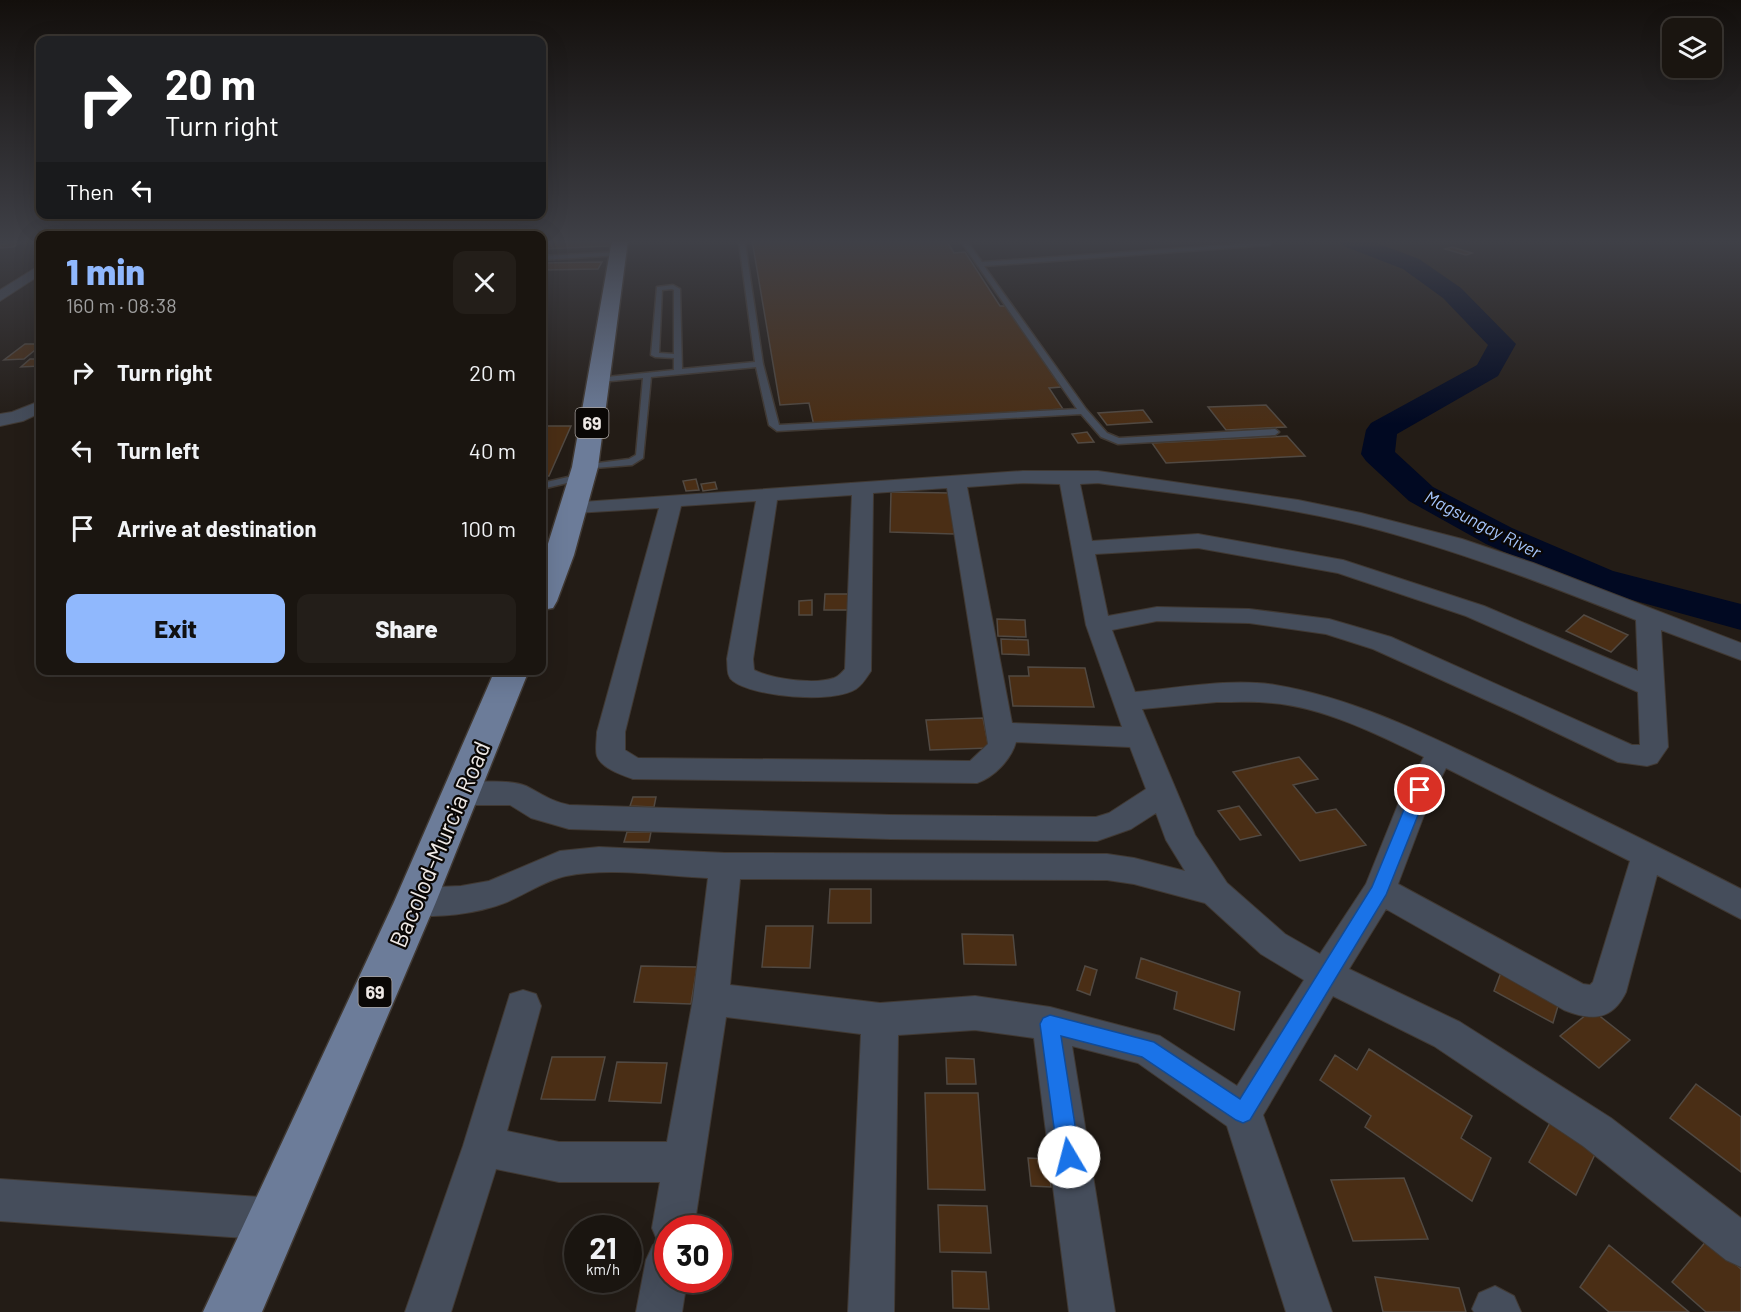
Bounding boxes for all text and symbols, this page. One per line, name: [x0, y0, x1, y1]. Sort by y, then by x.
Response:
map controls: [1662, 18, 1722, 78]
button: layers: [1662, 18, 1722, 78]
text: 20 m: [165, 58, 256, 108]
icon: right: [66, 60, 144, 138]
text: Turn right: [165, 109, 279, 141]
icon: left: [126, 174, 159, 207]
text: Then: [66, 178, 114, 204]
text: 1 min: [66, 249, 145, 292]
button: close: [453, 251, 516, 314]
text: 160 m · 08:38: [66, 293, 177, 317]
icon: right: [66, 356, 99, 389]
text: Turn right: [117, 359, 212, 385]
text: 20 m: [469, 359, 516, 385]
road number: 69: [576, 408, 608, 438]
icon: left: [66, 434, 99, 467]
text: Turn left: [117, 437, 200, 463]
text: 40 m: [469, 437, 516, 463]
water label: Magsungay River: [1421, 485, 1545, 563]
icon: arrive: [66, 512, 99, 545]
text: Arrive at destination: [117, 515, 316, 541]
text: 100 m: [461, 515, 516, 541]
button: Exit: [66, 594, 285, 663]
button: Share: [297, 594, 516, 663]
street label: Bacolod-Murcia Road: [382, 737, 496, 951]
pin: [1394, 764, 1445, 815]
icon: arrive: [1403, 773, 1436, 806]
road number: 69: [358, 977, 392, 1007]
position arrow: [1037, 1125, 1101, 1189]
speed limit sign: 30: [654, 1215, 732, 1293]
text: 21: [589, 1229, 617, 1265]
text: km/h: [586, 1260, 620, 1278]

